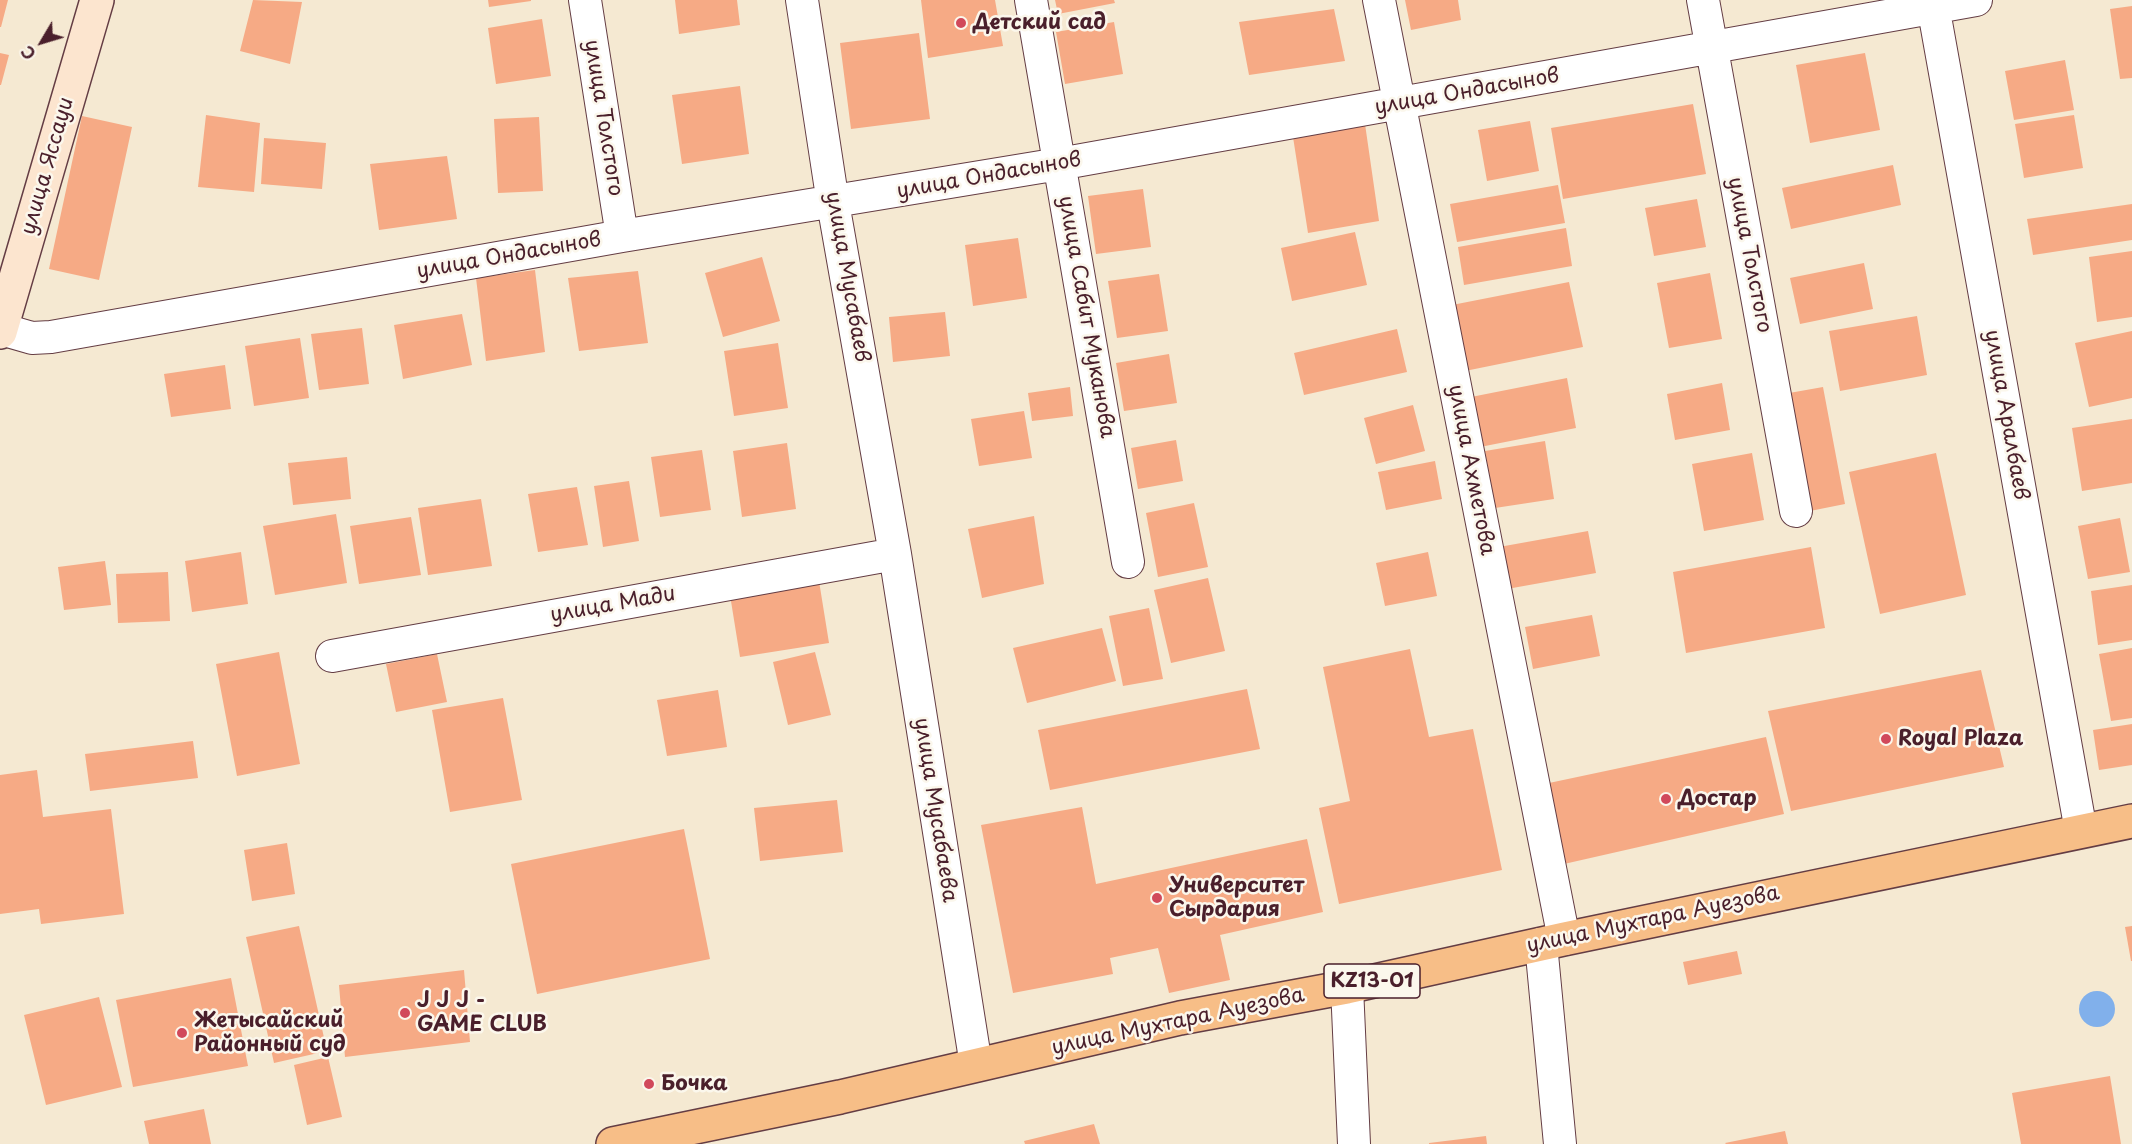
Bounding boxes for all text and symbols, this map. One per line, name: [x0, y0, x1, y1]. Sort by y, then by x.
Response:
place label: Детский сад: [973, 10, 1106, 36]
north arrow: [12, 12, 72, 72]
marker: Детский сад: [954, 16, 968, 30]
street label: улица Толстого: [578, 38, 628, 198]
text: С: [15, 41, 41, 65]
street label: улица Ондасынов: [1373, 63, 1561, 121]
street label: улица Яссауи: [16, 94, 80, 238]
street label: улица Ондасынов: [895, 147, 1083, 205]
street label: улица Толстого: [1722, 175, 1776, 335]
street label: улица Мусабаев: [820, 190, 874, 364]
street label: улица Сабит Муканова: [1052, 194, 1120, 440]
street label: улица Ондасынов: [415, 227, 603, 285]
street label: улица Аралбаев: [1979, 328, 2033, 502]
street label: улица Ахметова: [1442, 383, 1500, 557]
street label: улица Мади: [548, 582, 678, 628]
street label: улица Мусабаева: [908, 716, 962, 904]
place label: Royal Plaza: [1898, 726, 2023, 752]
marker: Royal Plaza: [1879, 732, 1893, 746]
place label: Достар: [1678, 786, 1757, 812]
marker: Достар: [1659, 792, 1673, 806]
place label: Университет Сырдария: [1169, 873, 1304, 923]
street label: улица Мухтара Ауезова: [1524, 881, 1782, 959]
marker: Университет Сырдария: [1150, 891, 1164, 905]
road number: KZ13-01: [1324, 964, 1420, 998]
street label: улица Мухтара Ауезова: [1049, 983, 1307, 1061]
place label: J J J - GAME CLUB: [417, 988, 547, 1038]
marker: J J J - GAME CLUB: [398, 1006, 412, 1020]
place label: Жетысайский Районный суд: [194, 1008, 346, 1058]
marker: Жетысайский Районный суд: [175, 1026, 189, 1040]
place label: Бочка: [661, 1071, 728, 1097]
marker: Бочка: [642, 1077, 656, 1091]

